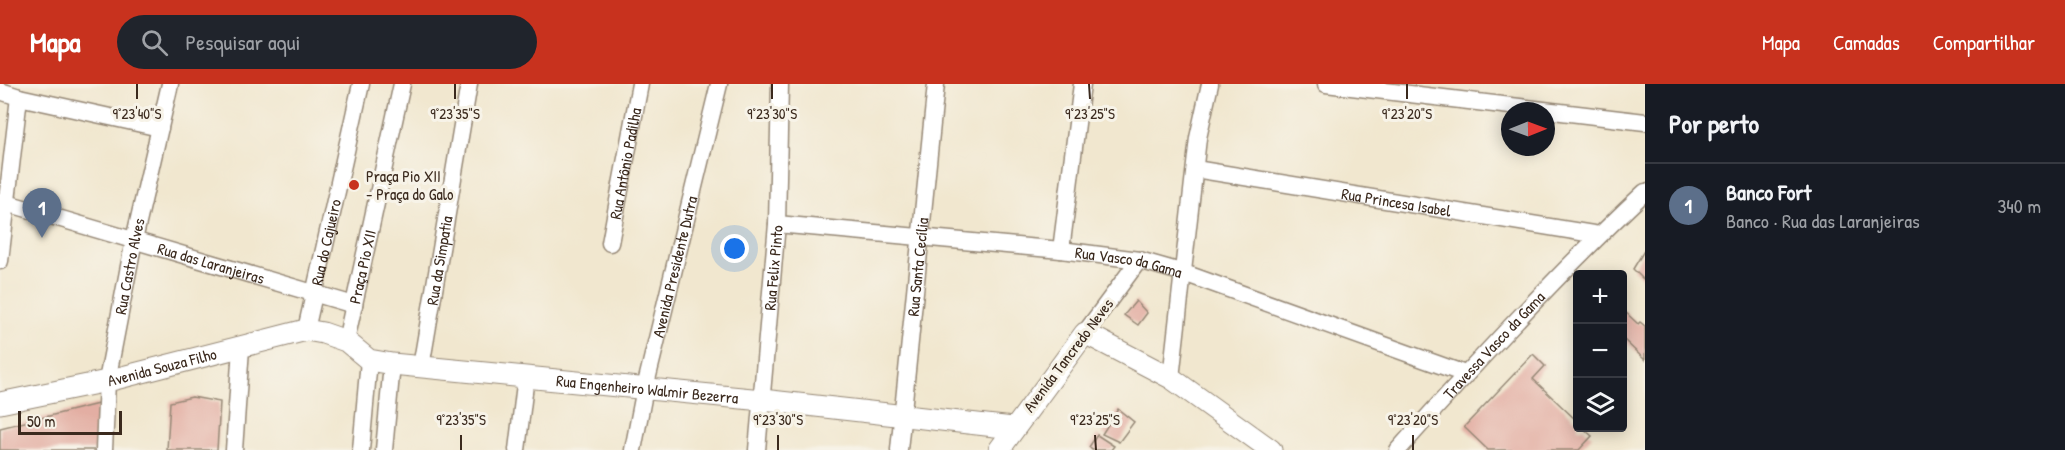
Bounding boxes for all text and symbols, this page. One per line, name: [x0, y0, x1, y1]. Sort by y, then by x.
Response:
search box: [117, 15, 537, 69]
text: Mapa: [30, 23, 81, 61]
icon: search: [138, 26, 171, 59]
text: Pesquisar aqui: [186, 27, 301, 57]
text: Mapa: [1762, 28, 1800, 57]
text: Camadas: [1833, 28, 1900, 57]
text: Compartilhar: [1933, 28, 2035, 57]
north arrow: [1501, 102, 1555, 156]
text: 9°23'40"S: [113, 103, 162, 124]
text: 9°23'35"S: [430, 103, 480, 124]
text: 9°23'30"S: [747, 103, 797, 124]
text: 9°23'25"S: [1065, 103, 1115, 124]
text: 9°23'20"S: [1382, 103, 1432, 124]
street label: Rua Antônio Padilha: [604, 106, 646, 221]
text: Por perto: [1669, 106, 1759, 141]
place label: Praça Pio XII - Praça do Galo: [366, 165, 454, 205]
text: Banco Fort: [1726, 177, 1811, 207]
marker: Praça Pio XII - Praça do Galo: [347, 178, 361, 192]
street label: Rua Princesa Isabel: [1340, 182, 1453, 222]
pin: 1: [22, 188, 62, 238]
text: 1: [1685, 192, 1692, 219]
text: 340 m: [1997, 192, 2041, 219]
street label: Avenida Presidente Dutra: [647, 194, 702, 340]
street label: Rua do Cajueiro: [305, 196, 346, 287]
text: Banco · Rua das Laranjeiras: [1726, 207, 1920, 234]
street label: Rua da Simpatia: [421, 214, 457, 307]
street label: Rua Castro Alves: [109, 216, 150, 316]
street label: Rua Santa Cecília: [902, 217, 933, 317]
street label: Rua Felix Pinto: [758, 224, 788, 311]
street label: Praça Pio XII: [343, 228, 381, 306]
your location: [720, 234, 749, 263]
street label: Rua das Laranjeiras: [155, 237, 267, 289]
street label: Rua Vasco da Gama: [1074, 241, 1185, 283]
map controls: [1573, 270, 1627, 432]
button: +: [1573, 270, 1627, 324]
street label: Travessa Vasco da Gama: [1438, 286, 1549, 404]
street label: Avenida Tancredo Neves: [1018, 293, 1118, 417]
button: −: [1573, 324, 1627, 378]
street label: Avenida Souza Filho: [105, 342, 219, 391]
street label: Rua Engenheiro Walmir Bezerra: [555, 369, 739, 409]
button: layers: [1573, 378, 1627, 432]
scale bar: [18, 408, 122, 436]
text: 9°23'35"S: [436, 409, 486, 430]
text: 9°23'30"S: [753, 409, 803, 430]
text: 9°23'25"S: [1070, 409, 1120, 430]
text: 9°23'20"S: [1388, 409, 1438, 430]
text: 50 m: [27, 410, 56, 432]

